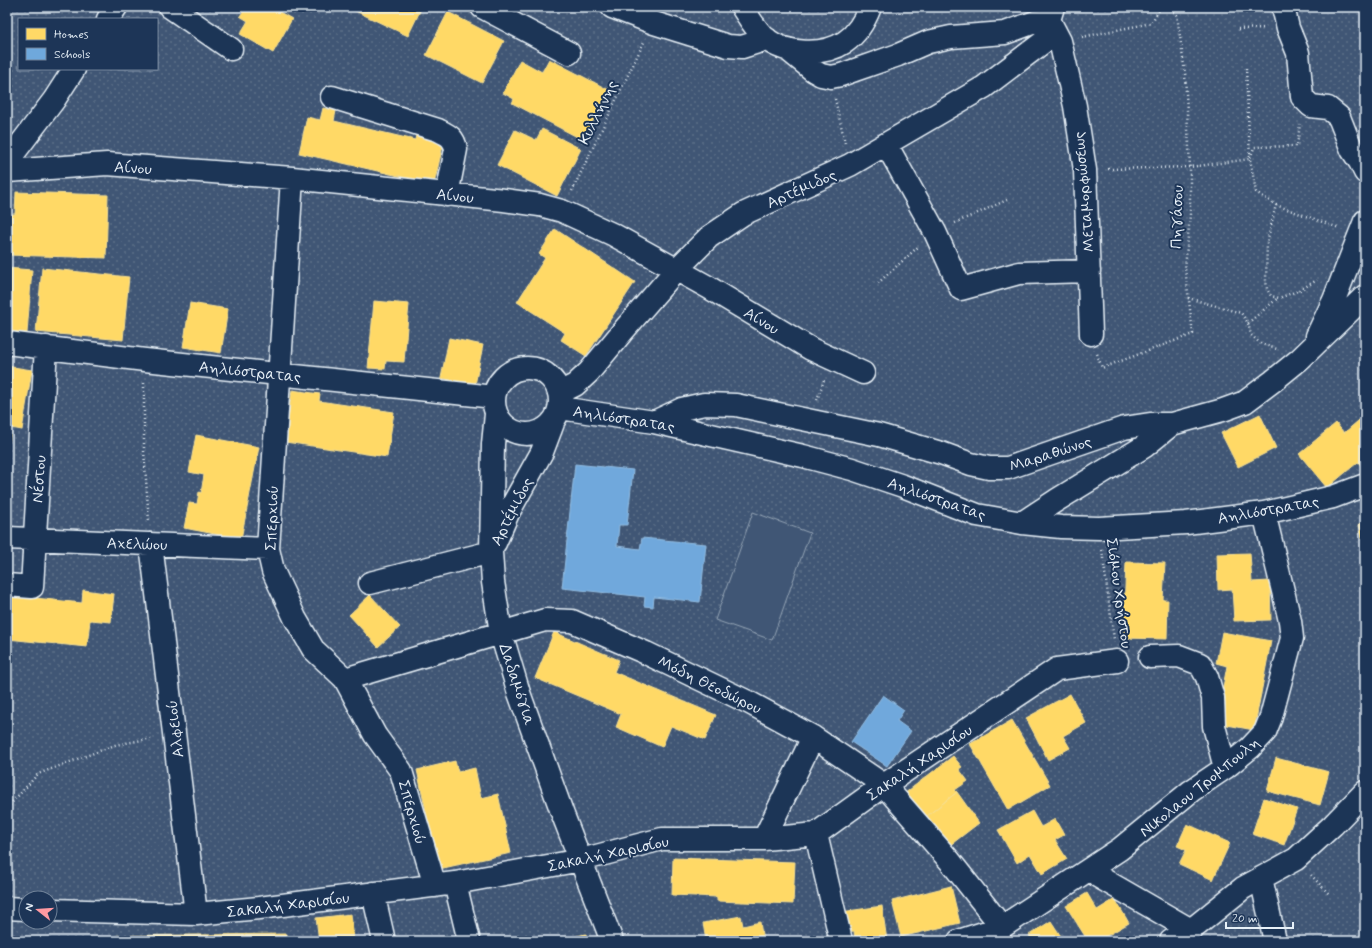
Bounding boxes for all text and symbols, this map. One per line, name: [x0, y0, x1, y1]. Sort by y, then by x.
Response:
legend: [18, 18, 158, 70]
text: Homes: [54, 27, 89, 43]
text: Schools: [54, 47, 90, 63]
street label: Κυλλήνης: [574, 77, 623, 148]
street label: Μεταμορφώσεως: [1069, 131, 1100, 253]
street label: Αίνου: [113, 157, 152, 180]
street label: Αρτέμιδος: [763, 164, 840, 214]
street label: Αίνου: [435, 184, 475, 209]
street label: Πηγάσου: [1166, 185, 1189, 249]
street label: Αίνου: [740, 303, 783, 340]
street label: Αηλιόστρατας: [198, 357, 302, 388]
street label: Αηλιόστρατας: [571, 401, 676, 438]
street label: Μαραθώνος: [1007, 431, 1094, 478]
street label: Νέστου: [26, 454, 52, 504]
street label: Αρτέμιδος: [485, 473, 539, 549]
street label: Αηλιόστρατας: [884, 473, 989, 526]
street label: Σπερχιού: [261, 485, 284, 551]
street label: Αηλιόστρατας: [1216, 491, 1321, 530]
street label: Αχελώου: [106, 533, 168, 556]
street label: Σιόμου Χρήστου: [1100, 537, 1137, 650]
street label: Δαδαμόγια: [493, 641, 540, 728]
street label: Μόδη Θεοδώρου: [654, 651, 765, 720]
street label: Αλφειού: [162, 699, 189, 759]
street label: Σακαλή Χαρισίου: [863, 720, 977, 806]
street label: Νικολαου Τρομπουλη: [1135, 732, 1264, 842]
street label: Σπερχιού: [392, 778, 431, 847]
street label: Σακαλή Χαρισίου: [546, 831, 671, 878]
street label: Σακαλή Χαρισίου: [226, 888, 351, 923]
north arrow: [18, 890, 58, 930]
text: N: [22, 902, 37, 913]
scale bar: [1226, 904, 1293, 930]
text: 20 m: [1232, 911, 1258, 927]

